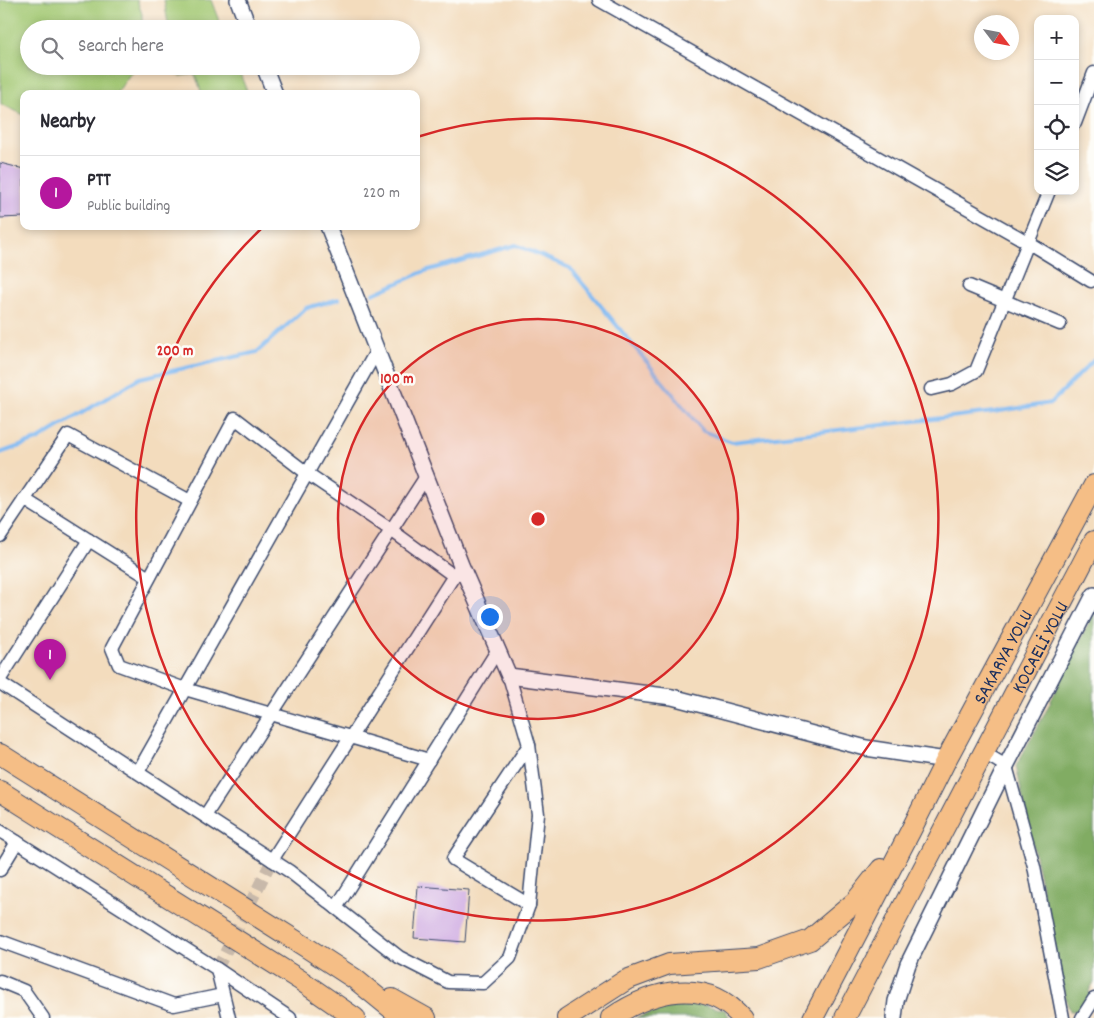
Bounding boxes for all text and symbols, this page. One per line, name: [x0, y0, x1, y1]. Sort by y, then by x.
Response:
north arrow: [974, 15, 1019, 60]
map controls: [1034, 15, 1079, 195]
button: +: [1034, 15, 1079, 60]
search box: [20, 20, 420, 75]
icon: search: [38, 34, 66, 62]
text: Search here: [78, 34, 164, 61]
button: −: [1034, 60, 1079, 105]
button: locate: [1034, 105, 1079, 150]
text: Nearby: [40, 108, 95, 138]
button: layers: [1034, 150, 1079, 195]
text: PTT: [87, 168, 111, 195]
text: 1: [54, 182, 58, 205]
text: 220 m: [363, 182, 400, 205]
text: Public building: [87, 195, 170, 218]
text: 200 m: [157, 341, 193, 363]
text: 100 m: [380, 369, 414, 391]
centre of rings: [529, 510, 547, 528]
street label: KOCAELİ YOLU: [1007, 597, 1077, 699]
your location: [477, 604, 503, 630]
street label: SAKARYA YOLU: [968, 606, 1041, 710]
pin: 1: [34, 639, 66, 680]

